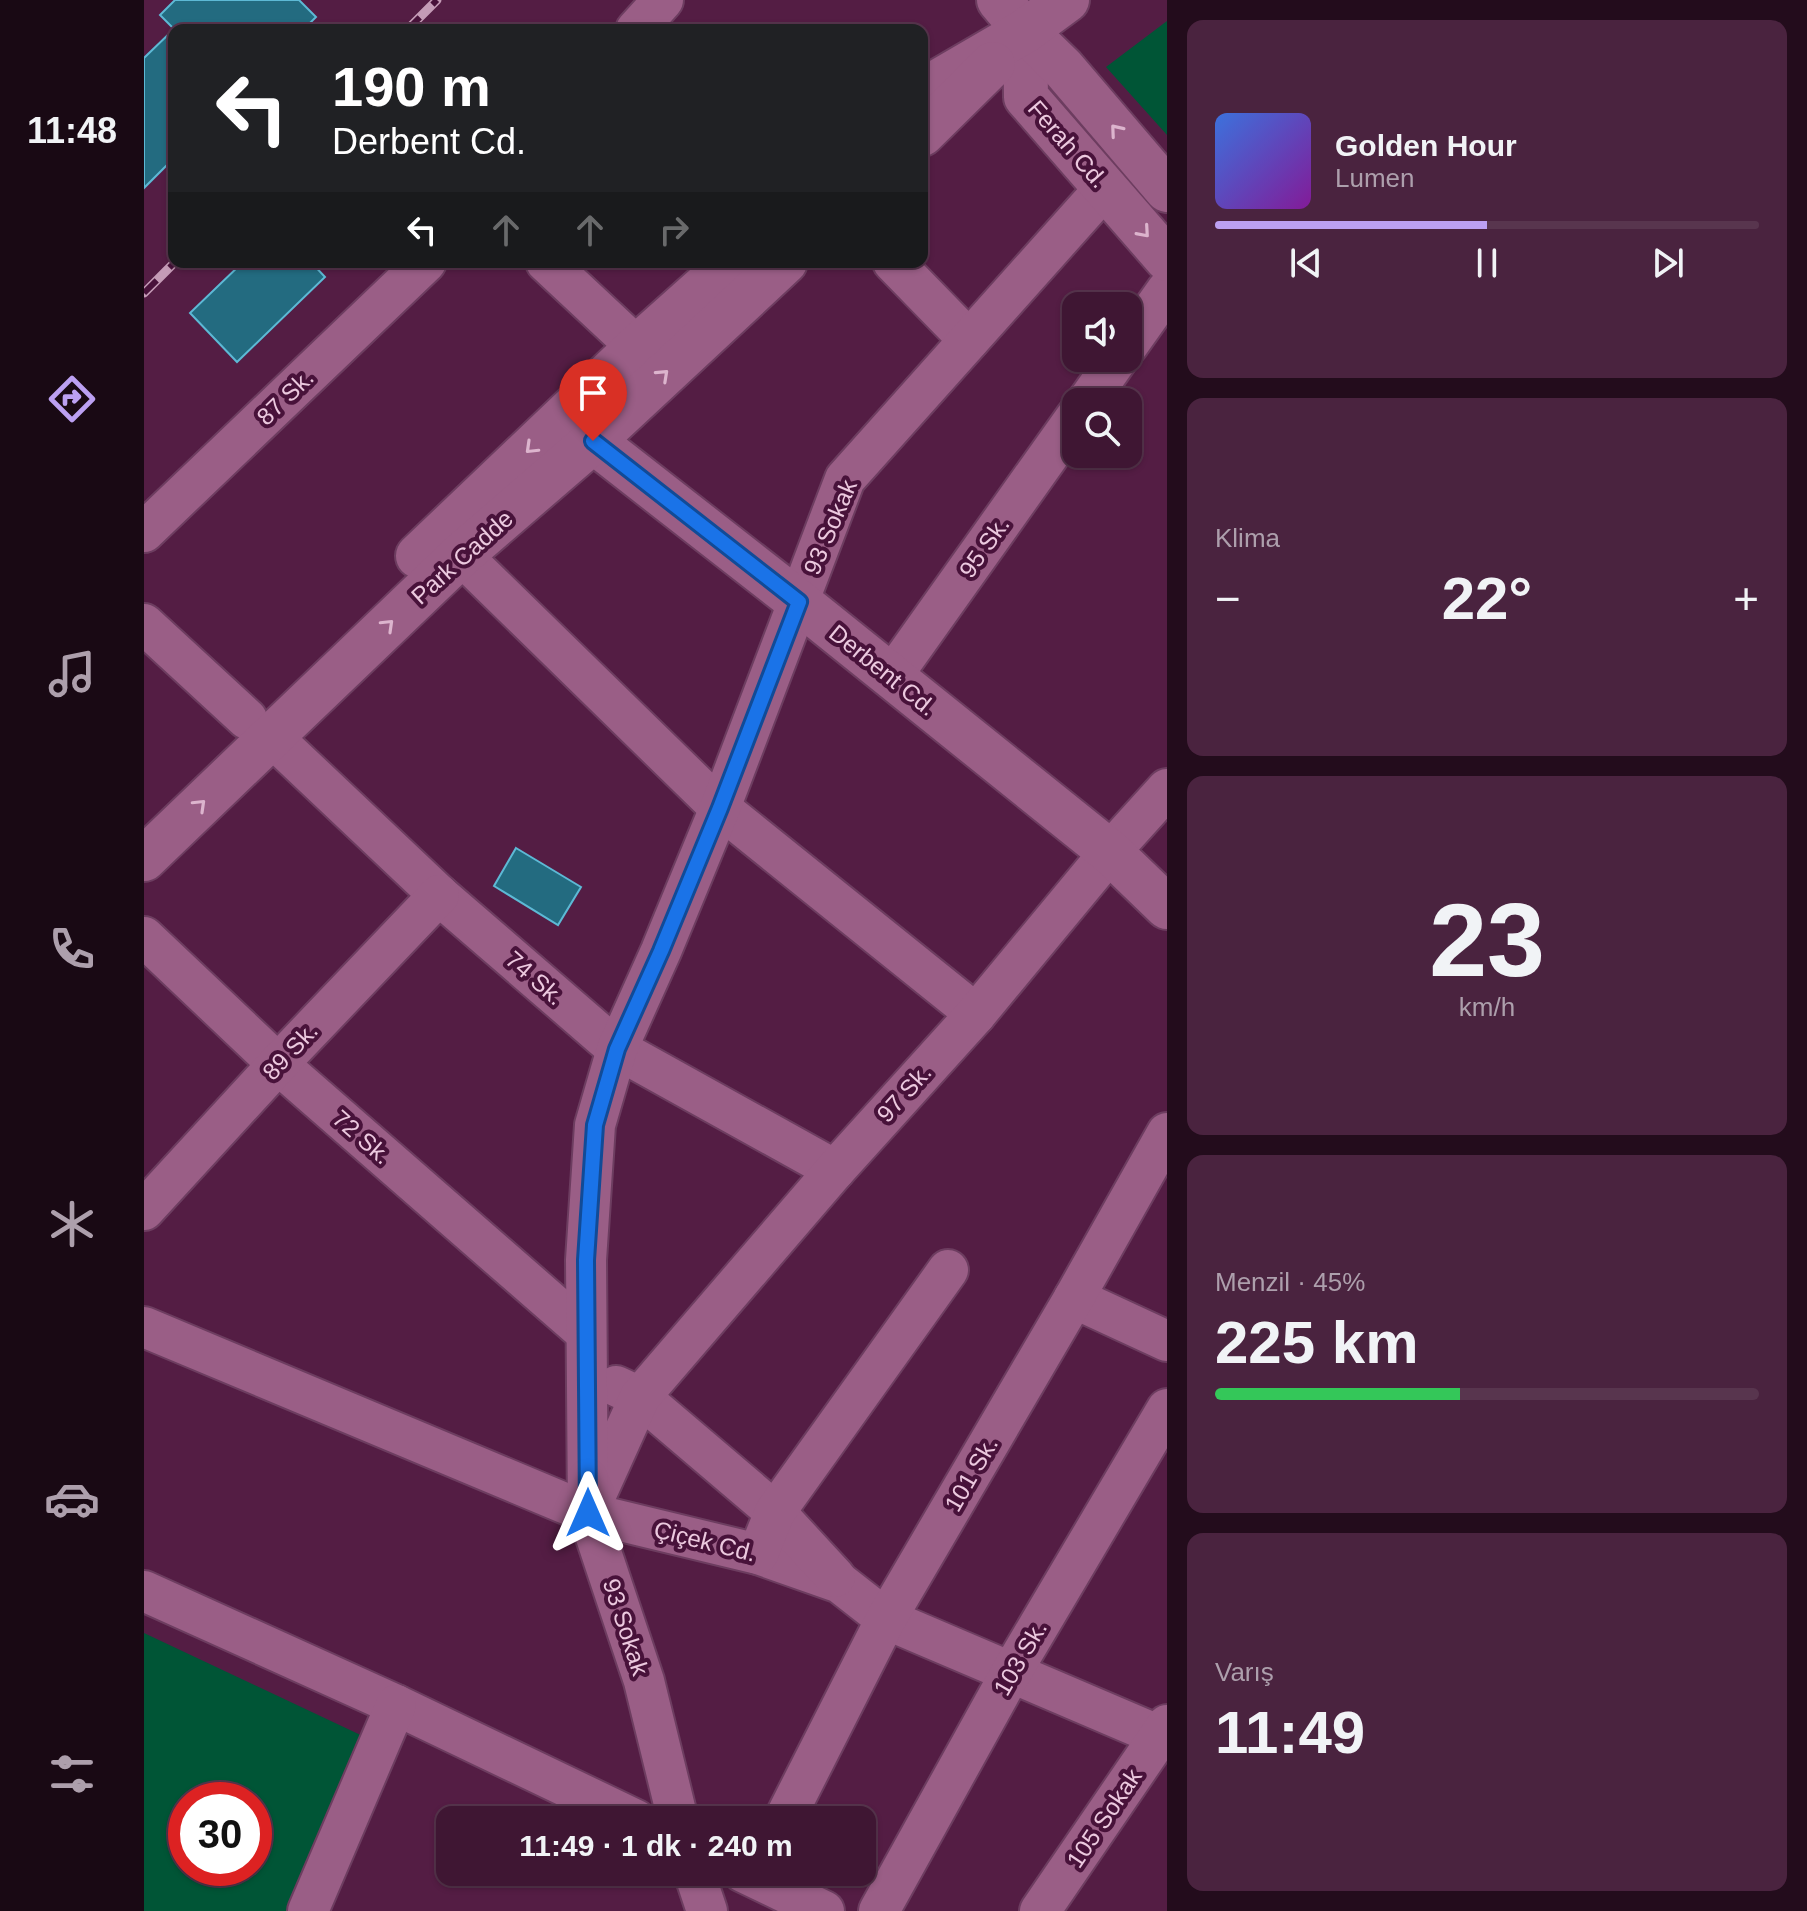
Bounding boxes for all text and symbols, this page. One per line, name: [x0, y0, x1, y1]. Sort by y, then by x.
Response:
text: 190 m: [332, 55, 491, 118]
icon: left: [200, 56, 304, 160]
street label: Ferah Cd.: [1023, 95, 1113, 193]
text: 11:48: [27, 110, 117, 151]
text: Derbent Cd.: [332, 121, 526, 162]
one-way arrow: [1112, 125, 1126, 140]
text: Golden Hour: [1335, 129, 1517, 162]
text: Lumen: [1335, 163, 1415, 193]
icon: left: [400, 208, 444, 252]
icon: ahead: [484, 208, 528, 252]
icon: ahead: [568, 208, 612, 252]
icon: right: [652, 208, 696, 252]
one-way arrow: [1134, 223, 1149, 238]
icon: previous: [1284, 241, 1328, 285]
icon: pause: [1465, 241, 1509, 285]
icon: next: [1646, 241, 1690, 285]
map controls: [1062, 292, 1142, 468]
button: sound: [1062, 292, 1142, 372]
pin: [559, 359, 627, 441]
street label: 87 Sk.: [251, 364, 319, 430]
one-way arrow: [654, 370, 669, 384]
icon: directions: [44, 371, 100, 427]
icon: arrive: [571, 371, 615, 415]
button: search: [1062, 388, 1142, 468]
one-way arrow: [526, 439, 540, 454]
street label: 93 Sokak: [798, 475, 862, 578]
street label: Park Cadde: [406, 505, 518, 609]
street label: 95 Sk.: [953, 511, 1015, 583]
text: Klima: [1215, 523, 1280, 553]
text: 22°: [1442, 565, 1532, 632]
text: −: [1215, 574, 1241, 623]
text: +: [1733, 574, 1759, 623]
street label: Derbent Cd.: [824, 619, 942, 721]
one-way arrow: [379, 620, 393, 634]
icon: music: [44, 646, 100, 702]
one-way arrow: [191, 800, 206, 814]
text: 23: [1429, 882, 1545, 998]
icon: phone: [44, 921, 100, 977]
street label: 74 Sk.: [500, 945, 570, 1011]
text: km/h: [1459, 992, 1515, 1022]
street label: 89 Sk.: [257, 1017, 323, 1085]
street label: 97 Sk.: [871, 1059, 937, 1127]
street label: 72 Sk.: [327, 1104, 397, 1170]
icon: climate: [44, 1196, 100, 1252]
text: Menzil · 45%: [1215, 1267, 1365, 1297]
text: 225 km: [1215, 1309, 1419, 1376]
street label: 101 Sk.: [939, 1432, 1003, 1516]
icon: car: [44, 1471, 100, 1527]
position arrow: [546, 1471, 630, 1555]
street label: Çiçek Cd.: [651, 1515, 759, 1567]
street label: 93 Sokak: [598, 1575, 655, 1680]
street label: 103 Sk.: [988, 1616, 1052, 1700]
text: Varış: [1215, 1657, 1274, 1687]
text: 11:49: [1215, 1699, 1365, 1766]
icon: filters: [44, 1746, 100, 1802]
street label: 105 Sokak: [1061, 1763, 1147, 1873]
speed limit sign: 30: [168, 1782, 272, 1886]
text: 11:49 · 1 dk · 240 m: [519, 1829, 793, 1862]

